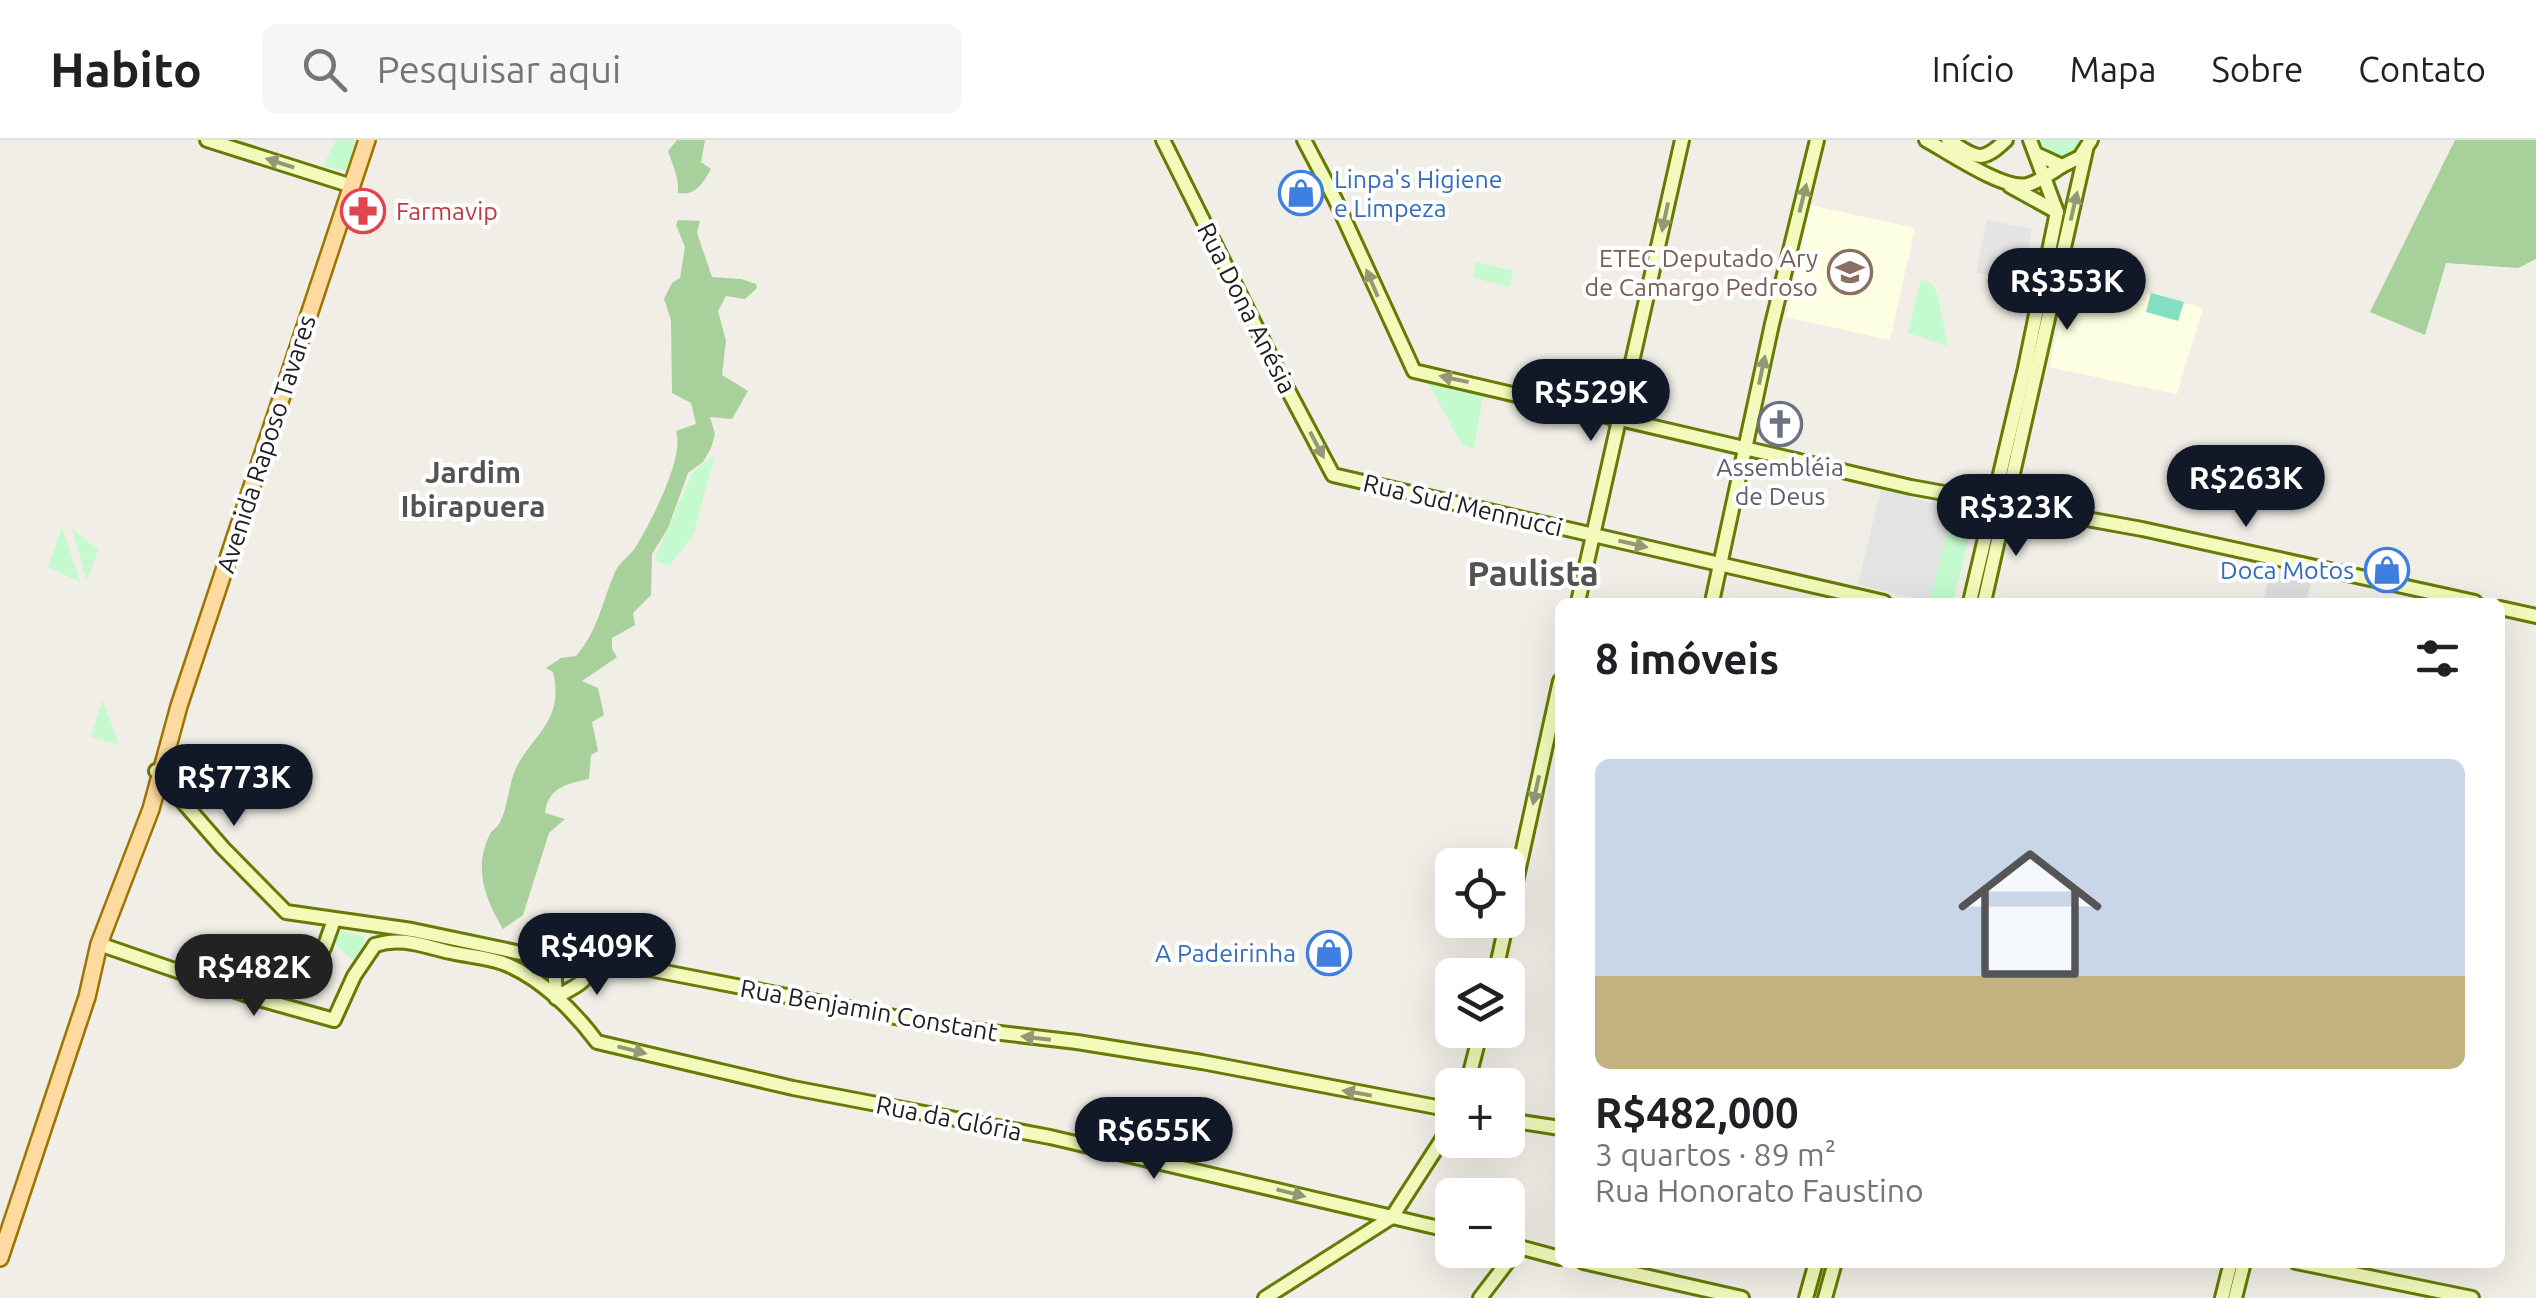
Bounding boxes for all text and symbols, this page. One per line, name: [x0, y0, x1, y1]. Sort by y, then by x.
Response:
search box: [262, 24, 962, 114]
text: Habito: [50, 42, 202, 96]
icon: search: [297, 42, 352, 97]
text: Pesquisar aqui: [377, 48, 621, 90]
text: Início: [1932, 49, 2015, 89]
text: Mapa: [2070, 49, 2156, 89]
text: Sobre: [2211, 49, 2303, 89]
text: Contato: [2358, 49, 2486, 89]
one-way arrow: [264, 155, 294, 170]
place label: Linpa's Higiene e Limpeza: [1334, 165, 1503, 222]
shop icon: Linpa's Higiene e Limpeza: [1278, 170, 1324, 216]
one-way arrow: [1796, 182, 1811, 213]
pharmacy icon: Farmavip: [340, 188, 386, 234]
one-way arrow: [2067, 190, 2082, 221]
place label: Farmavip: [396, 197, 498, 225]
one-way arrow: [1656, 202, 1672, 233]
street label: Rua Dona Anésia: [1192, 218, 1302, 398]
place label: ETEC Deputado Ary de Camargo Pedroso: [1585, 244, 1818, 301]
pin: R$353K: [1986, 248, 2148, 333]
school or university icon: ETEC Deputado Ary de Camargo Pedroso: [1827, 249, 1873, 295]
text: R$353K: [2010, 262, 2124, 298]
one-way arrow: [1364, 268, 1380, 298]
street label: Avenida Raposo Tavares: [211, 312, 321, 576]
one-way arrow: [1754, 354, 1770, 385]
pin: R$529K: [1510, 359, 1672, 444]
one-way arrow: [1438, 371, 1469, 387]
text: R$529K: [1534, 373, 1648, 409]
church icon: Assembléia de Deus: [1757, 401, 1803, 447]
one-way arrow: [1309, 431, 1326, 460]
pin: R$263K: [2165, 445, 2327, 530]
place label: Assembléia de Deus: [1716, 453, 1844, 510]
district label: Jardim Ibirapuera: [401, 455, 545, 523]
text: R$263K: [2189, 459, 2303, 495]
street label: Rua Sud Mennucci: [1361, 468, 1565, 542]
pin: R$323K: [1935, 474, 2097, 559]
text: R$323K: [1959, 488, 2073, 524]
one-way arrow: [1618, 537, 1649, 552]
shop icon: Doca Motos: [2364, 547, 2410, 593]
district label: Paulista: [1467, 553, 1599, 593]
place label: Doca Motos: [2220, 556, 2354, 584]
icon: filters: [2410, 631, 2465, 686]
text: 8 imóveis: [1595, 635, 1779, 682]
pin: R$773K: [153, 744, 315, 829]
text: R$773K: [177, 758, 291, 794]
one-way arrow: [1528, 775, 1543, 806]
icon: home: [1940, 824, 2120, 1004]
map controls: [1435, 848, 1525, 1268]
button: locate: [1435, 848, 1525, 938]
pin: R$409K: [516, 913, 678, 998]
text: R$409K: [540, 927, 654, 963]
shop icon: A Padeirinha: [1306, 930, 1352, 976]
pin: R$482K: [173, 934, 335, 1019]
place label: A Padeirinha: [1155, 939, 1296, 967]
text: R$482K: [197, 948, 311, 984]
button: layers: [1435, 958, 1525, 1048]
street label: Rua Benjamin Constant: [738, 974, 1000, 1046]
one-way arrow: [1020, 1030, 1052, 1046]
one-way arrow: [617, 1043, 648, 1059]
button: +: [1435, 1068, 1525, 1158]
one-way arrow: [1340, 1085, 1372, 1100]
text: R$482,000: [1595, 1089, 1799, 1136]
street label: Rua da Glória: [874, 1090, 1024, 1146]
pin: R$655K: [1073, 1097, 1235, 1182]
text: R$655K: [1097, 1111, 1211, 1147]
text: 3 quartos · 89 m²: [1595, 1136, 1836, 1172]
text: Rua Honorato Faustino: [1595, 1172, 1924, 1208]
button: −: [1435, 1178, 1525, 1268]
one-way arrow: [1276, 1186, 1307, 1202]

